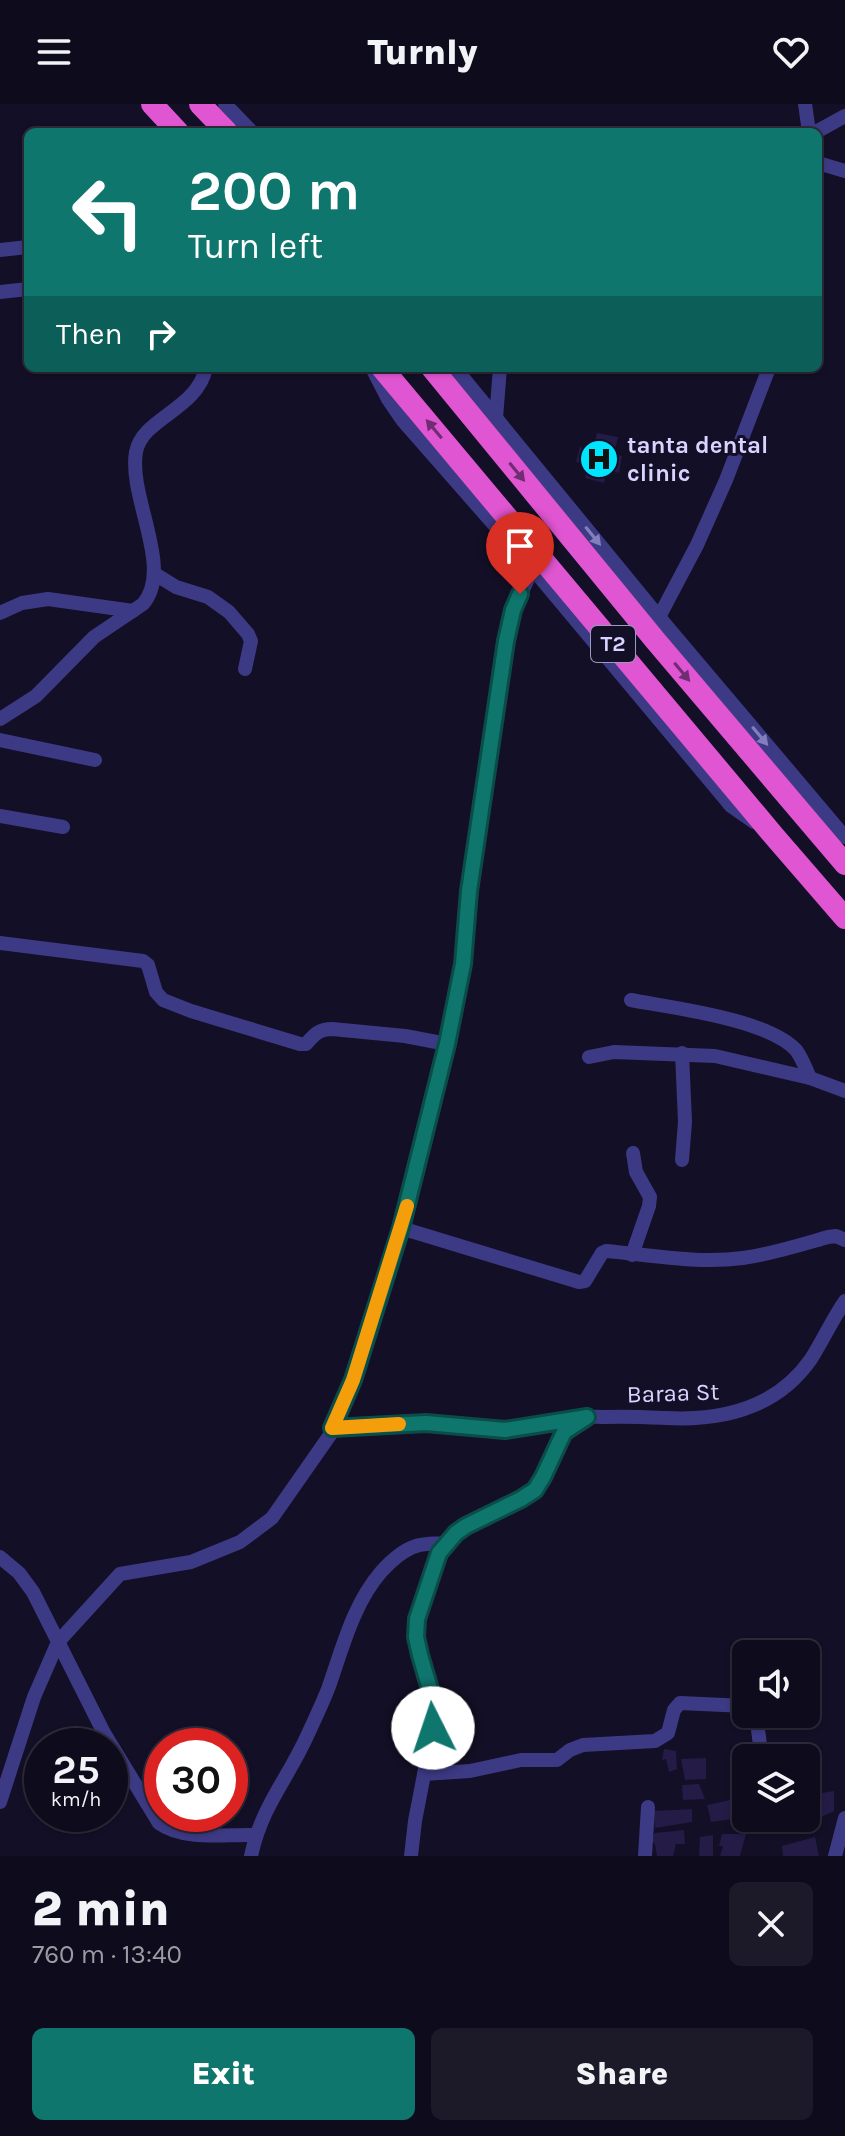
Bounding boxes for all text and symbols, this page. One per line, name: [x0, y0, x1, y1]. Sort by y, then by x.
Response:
icon: menu: [32, 30, 76, 74]
icon: heart: [769, 30, 813, 74]
text: Turnly: [367, 31, 478, 73]
text: 200 m: [188, 158, 360, 223]
icon: left: [56, 160, 160, 264]
text: Turn left: [188, 225, 323, 267]
icon: right: [139, 312, 183, 356]
text: Then: [56, 316, 123, 352]
one-way arrow: [426, 420, 443, 440]
place label: tanta dental clinic: [627, 431, 768, 487]
hospital icon: tanta dental clinic: [578, 438, 620, 480]
one-way arrow: [508, 461, 525, 481]
pin: [486, 512, 554, 594]
icon: arrive: [498, 524, 542, 568]
one-way arrow: [584, 526, 601, 546]
road number: T2: [591, 626, 635, 662]
one-way arrow: [673, 662, 690, 682]
one-way arrow: [751, 726, 768, 746]
street label: Baraa St: [626, 1377, 720, 1409]
map controls: [732, 1640, 820, 1832]
button: sound: [732, 1640, 820, 1728]
position arrow: [391, 1686, 475, 1770]
speed limit sign: 30: [144, 1728, 248, 1832]
button: layers: [732, 1744, 820, 1832]
text: 25: [52, 1746, 100, 1793]
text: km/h: [51, 1788, 101, 1811]
text: 2 min: [32, 1881, 170, 1937]
button: close: [729, 1882, 813, 1966]
text: 760 m · 13:40: [32, 1939, 182, 1970]
button: Exit: [32, 2028, 415, 2120]
button: Share: [431, 2028, 813, 2120]

